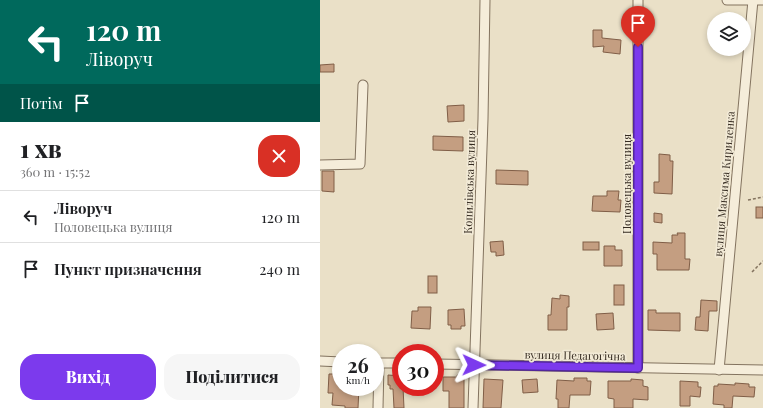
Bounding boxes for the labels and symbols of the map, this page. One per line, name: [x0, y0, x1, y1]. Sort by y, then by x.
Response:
pin: [621, 6, 655, 47]
street label: вулиця Максима Кириленка: [710, 110, 738, 257]
street label: Копилівська вулиця: [460, 130, 478, 234]
street label: Половецька вулиця: [619, 134, 634, 234]
speed limit sign: 30: [392, 344, 444, 396]
position arrow: [453, 344, 495, 386]
street label: вулиця Педагогічна: [524, 347, 626, 363]

